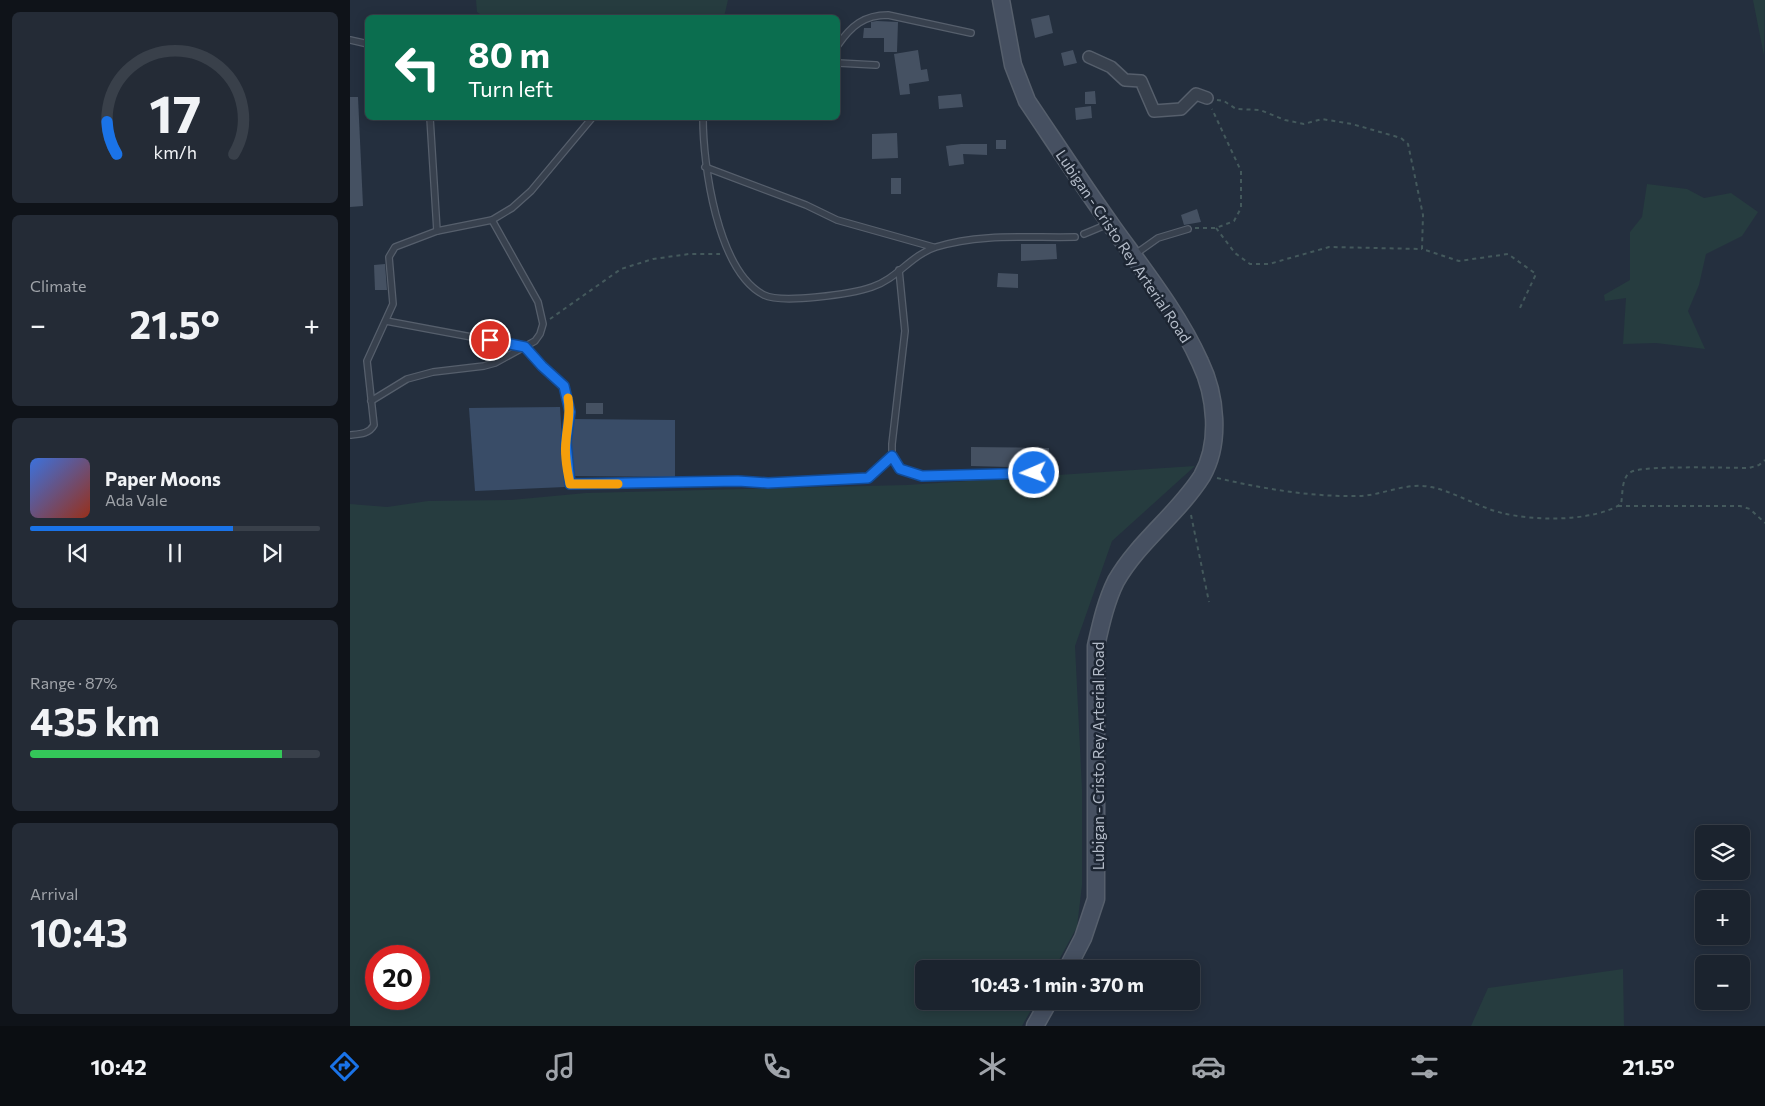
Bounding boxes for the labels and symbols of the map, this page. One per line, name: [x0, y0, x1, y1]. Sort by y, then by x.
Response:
street label: Lubigan - Cristo Rey Arterial Road: [1053, 146, 1195, 346]
pin: [469, 319, 511, 361]
position arrow: [1007, 446, 1059, 498]
street label: Lubigan - Cristo Rey Arterial Road: [1089, 642, 1107, 870]
speed limit sign: 20: [365, 945, 430, 1010]

